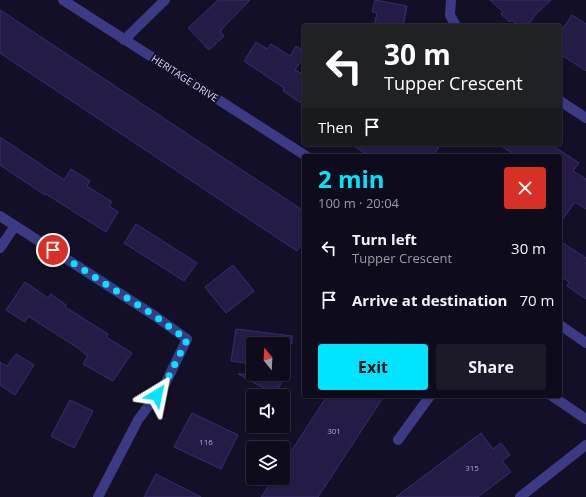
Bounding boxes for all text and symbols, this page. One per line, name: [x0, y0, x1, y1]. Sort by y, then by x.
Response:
text: 30 m: [384, 35, 451, 73]
icon: left: [318, 40, 370, 92]
street label: HERITAGE DRIVE: [149, 51, 221, 105]
text: Tupper Crescent: [384, 71, 523, 95]
icon: arrive: [361, 116, 383, 138]
text: Then: [318, 117, 353, 137]
text: 2 min: [318, 162, 385, 195]
button: close: [504, 167, 546, 209]
text: 100 m · 20:04: [318, 194, 399, 212]
text: Turn left: [352, 229, 417, 249]
pin: [36, 233, 70, 267]
icon: left: [318, 237, 340, 259]
text: 30 m: [511, 238, 546, 258]
icon: arrive: [42, 239, 64, 261]
text: Tupper Crescent: [352, 249, 452, 267]
icon: arrive: [318, 289, 340, 311]
text: Arrive at destination: [352, 290, 507, 310]
text: 70 m: [519, 290, 554, 310]
north arrow: [246, 337, 290, 381]
map controls: [246, 337, 290, 485]
button: Exit: [318, 344, 428, 390]
button: Share: [436, 344, 546, 390]
position arrow: [136, 374, 178, 416]
button: sound: [246, 389, 290, 433]
house number: 301: [327, 425, 341, 436]
house number: 116: [199, 436, 213, 447]
button: layers: [246, 441, 290, 485]
house number: 315: [465, 462, 479, 473]

